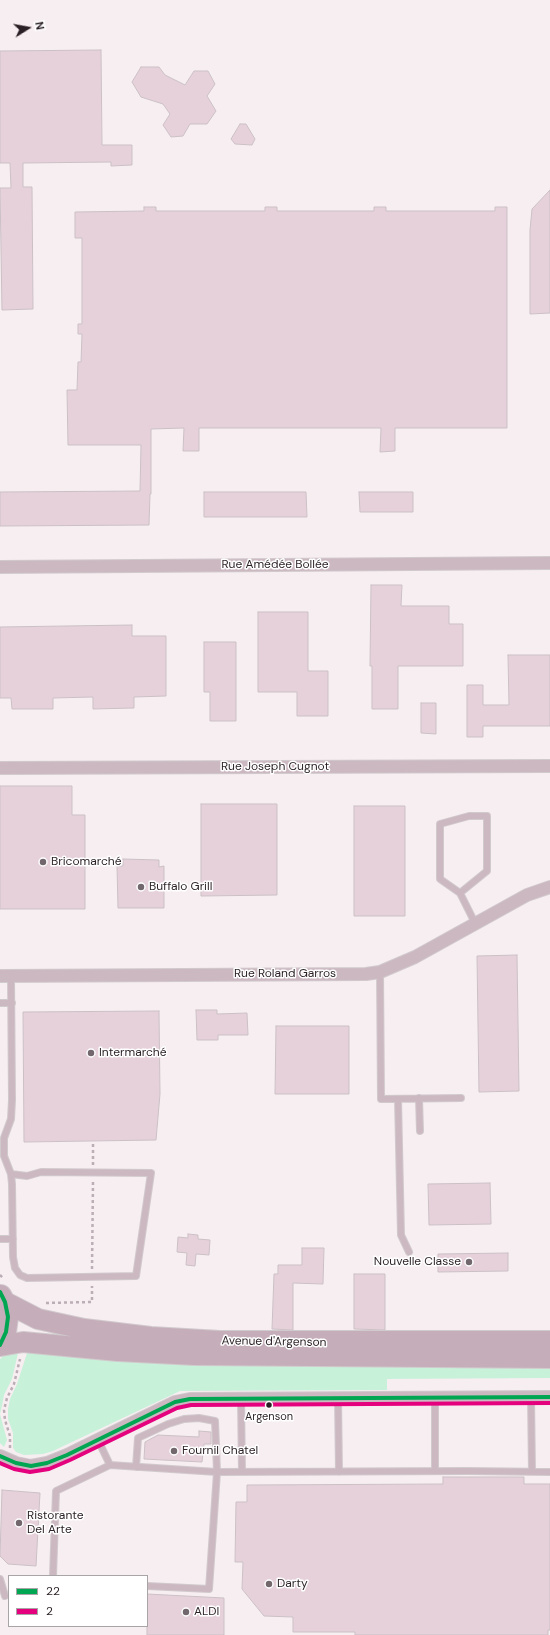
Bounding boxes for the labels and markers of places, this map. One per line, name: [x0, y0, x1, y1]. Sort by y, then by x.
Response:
place label: Bricomarché: [51, 855, 122, 869]
marker: Bricomarché: [38, 857, 48, 867]
place label: Buffalo Grill: [149, 880, 212, 894]
marker: Buffalo Grill: [136, 882, 146, 892]
place label: Intermarché: [99, 1046, 166, 1060]
marker: Intermarché: [86, 1048, 96, 1058]
place label: Nouvelle Classe: [374, 1255, 461, 1269]
marker: Nouvelle Classe: [464, 1257, 474, 1267]
marker: Argenson: [264, 1400, 274, 1410]
place label: Argenson: [245, 1410, 293, 1424]
place label: Fournil Chatel: [182, 1444, 258, 1458]
marker: Fournil Chatel: [169, 1446, 179, 1456]
place label: Ristorante Del Arte: [27, 1509, 84, 1537]
marker: Ristorante Del Arte: [14, 1518, 24, 1528]
place label: Darty: [277, 1577, 308, 1591]
marker: Darty: [264, 1579, 274, 1589]
place label: ALDI: [194, 1605, 219, 1619]
marker: ALDI: [181, 1607, 191, 1617]

